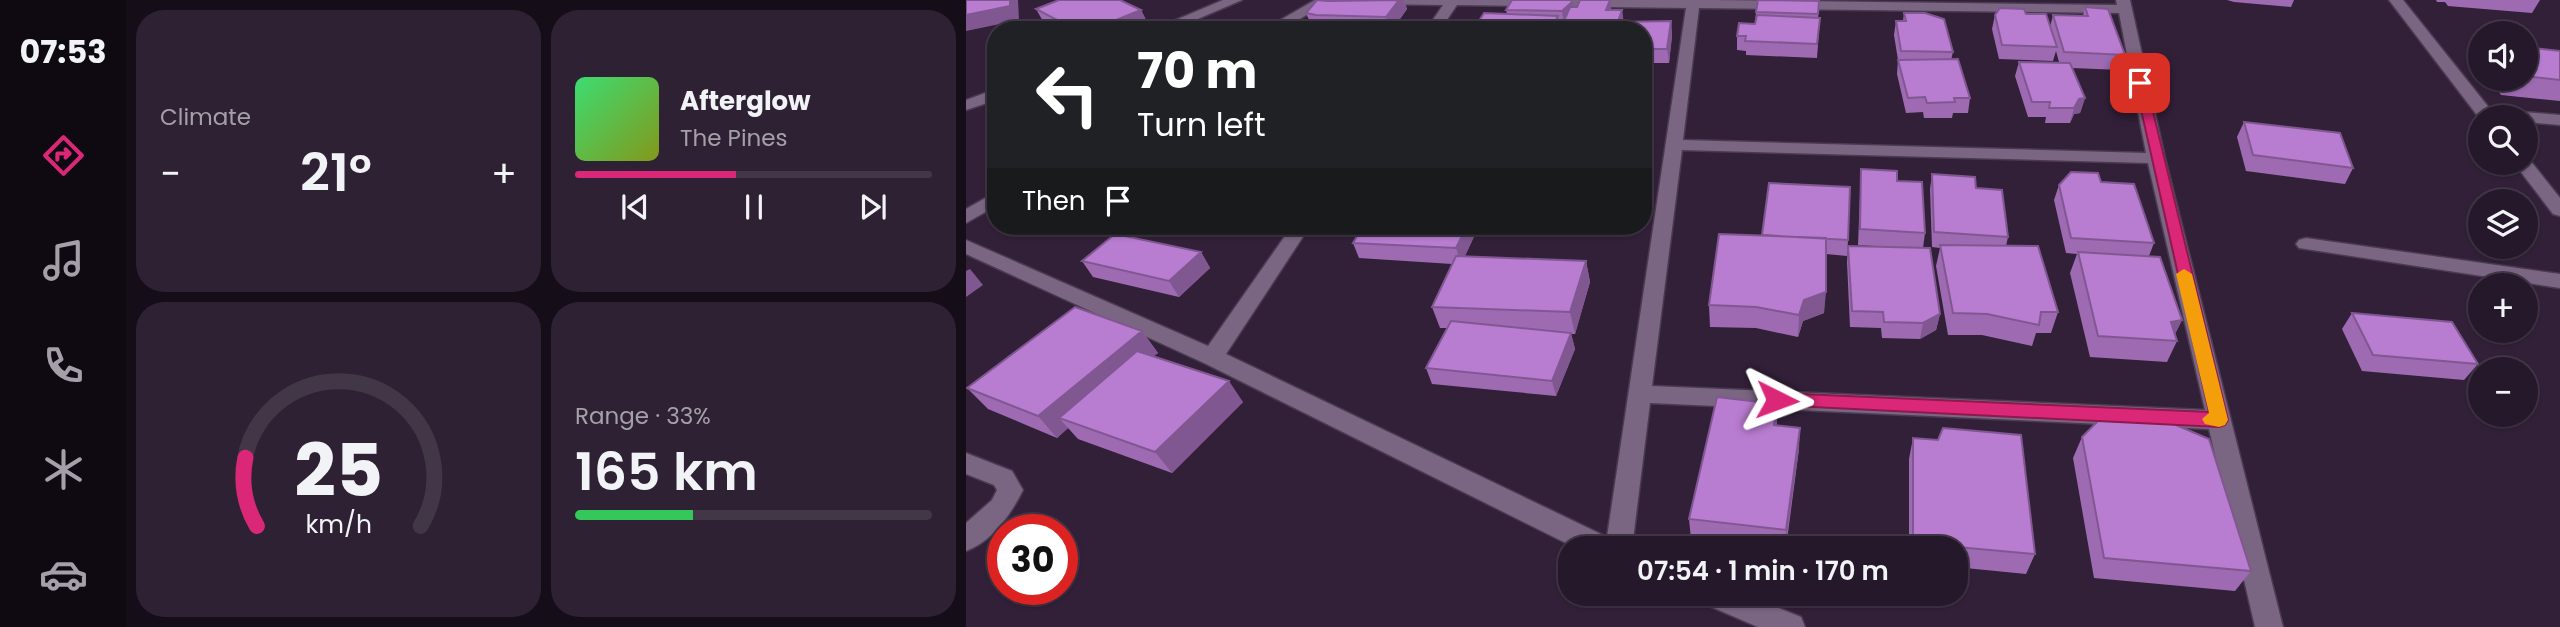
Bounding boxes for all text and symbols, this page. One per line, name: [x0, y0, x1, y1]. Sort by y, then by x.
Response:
map controls: [2468, 21, 2538, 427]
button: sound: [2468, 21, 2538, 91]
text: 07:53: [19, 29, 107, 74]
text: 70 m: [1137, 37, 1257, 105]
icon: left: [1022, 49, 1113, 140]
pin: [2110, 53, 2170, 113]
icon: arrive: [2121, 64, 2159, 102]
text: Afterglow: [680, 83, 811, 119]
text: Climate: [160, 101, 251, 133]
text: Turn left: [1137, 102, 1266, 147]
button: search: [2468, 105, 2538, 175]
text: The Pines: [680, 122, 788, 154]
icon: directions: [39, 131, 88, 180]
text: 21°: [300, 136, 372, 209]
text: −: [160, 147, 181, 200]
text: +: [491, 147, 517, 200]
icon: arrive: [1099, 182, 1137, 220]
text: Then: [1022, 183, 1085, 219]
icon: previous: [616, 188, 654, 226]
icon: pause: [735, 188, 773, 226]
icon: next: [854, 188, 892, 226]
button: layers: [2468, 189, 2538, 259]
icon: music: [39, 236, 88, 285]
button: +: [2468, 273, 2538, 343]
icon: phone: [39, 341, 88, 390]
button: −: [2468, 357, 2538, 427]
position arrow: [1740, 363, 1814, 437]
text: Range · 33%: [575, 400, 711, 432]
text: 25: [294, 420, 383, 521]
text: 165 km: [575, 435, 758, 508]
icon: climate: [39, 445, 88, 494]
text: km/h: [305, 506, 372, 541]
speed limit sign: 30: [987, 514, 1078, 605]
icon: car: [39, 550, 88, 599]
text: 07:54 · 1 min · 170 m: [1637, 553, 1889, 589]

